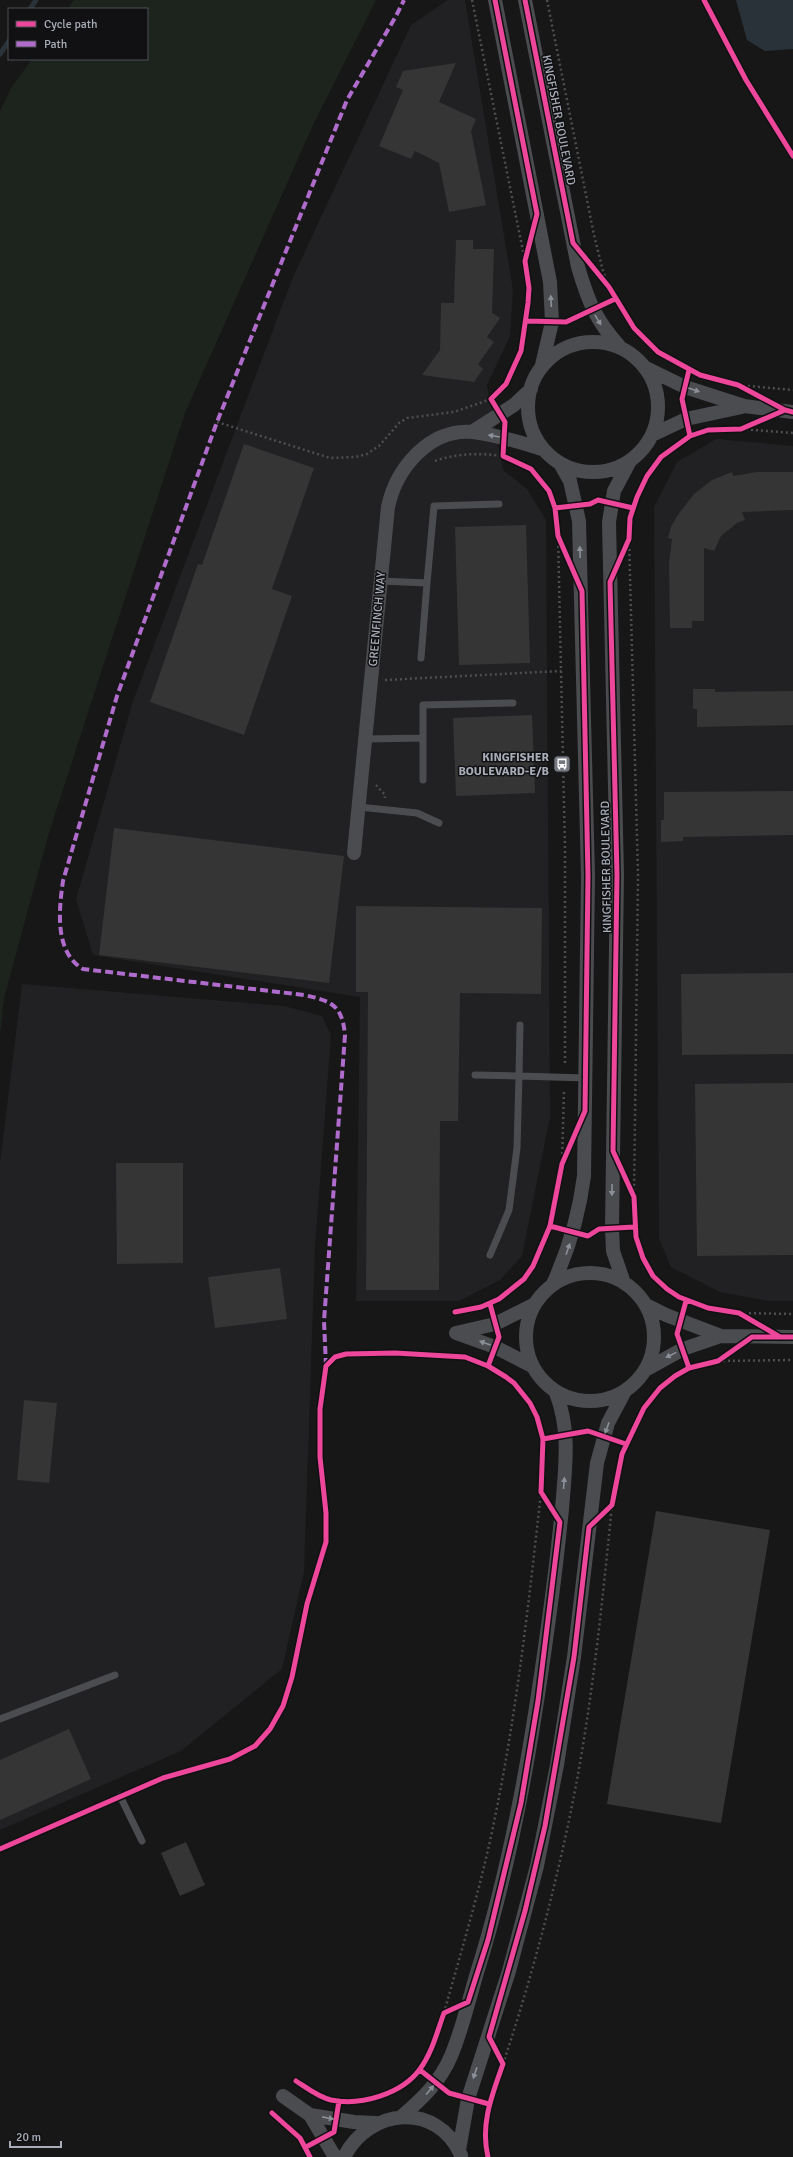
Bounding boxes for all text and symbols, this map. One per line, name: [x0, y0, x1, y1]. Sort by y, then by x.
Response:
legend: [8, 8, 148, 60]
text: Cycle path: [44, 17, 97, 32]
text: Path: [44, 37, 67, 52]
street label: KINGFISHER BOULEVARD: [539, 54, 579, 187]
one-way arrow: [548, 295, 555, 307]
one-way arrow: [594, 315, 602, 325]
one-way arrow: [688, 388, 700, 394]
one-way arrow: [487, 433, 500, 439]
one-way arrow: [577, 546, 584, 558]
street label: GREENFINCH WAY: [366, 571, 389, 667]
place label: KINGFISHER BOULEVARD-E/B: [459, 750, 550, 779]
bus stop icon: KINGFISHER BOULEVARD-E/B: [552, 754, 572, 774]
street label: KINGFISHER BOULEVARD: [598, 800, 615, 933]
one-way arrow: [609, 1184, 615, 1197]
one-way arrow: [565, 1242, 571, 1254]
one-way arrow: [478, 1340, 490, 1346]
one-way arrow: [666, 1352, 677, 1358]
one-way arrow: [604, 1422, 610, 1434]
one-way arrow: [561, 1477, 567, 1489]
one-way arrow: [472, 2068, 478, 2080]
one-way arrow: [425, 2085, 434, 2096]
one-way arrow: [322, 2116, 334, 2122]
scale bar: [10, 2123, 61, 2149]
text: 20 m: [16, 2130, 41, 2145]

